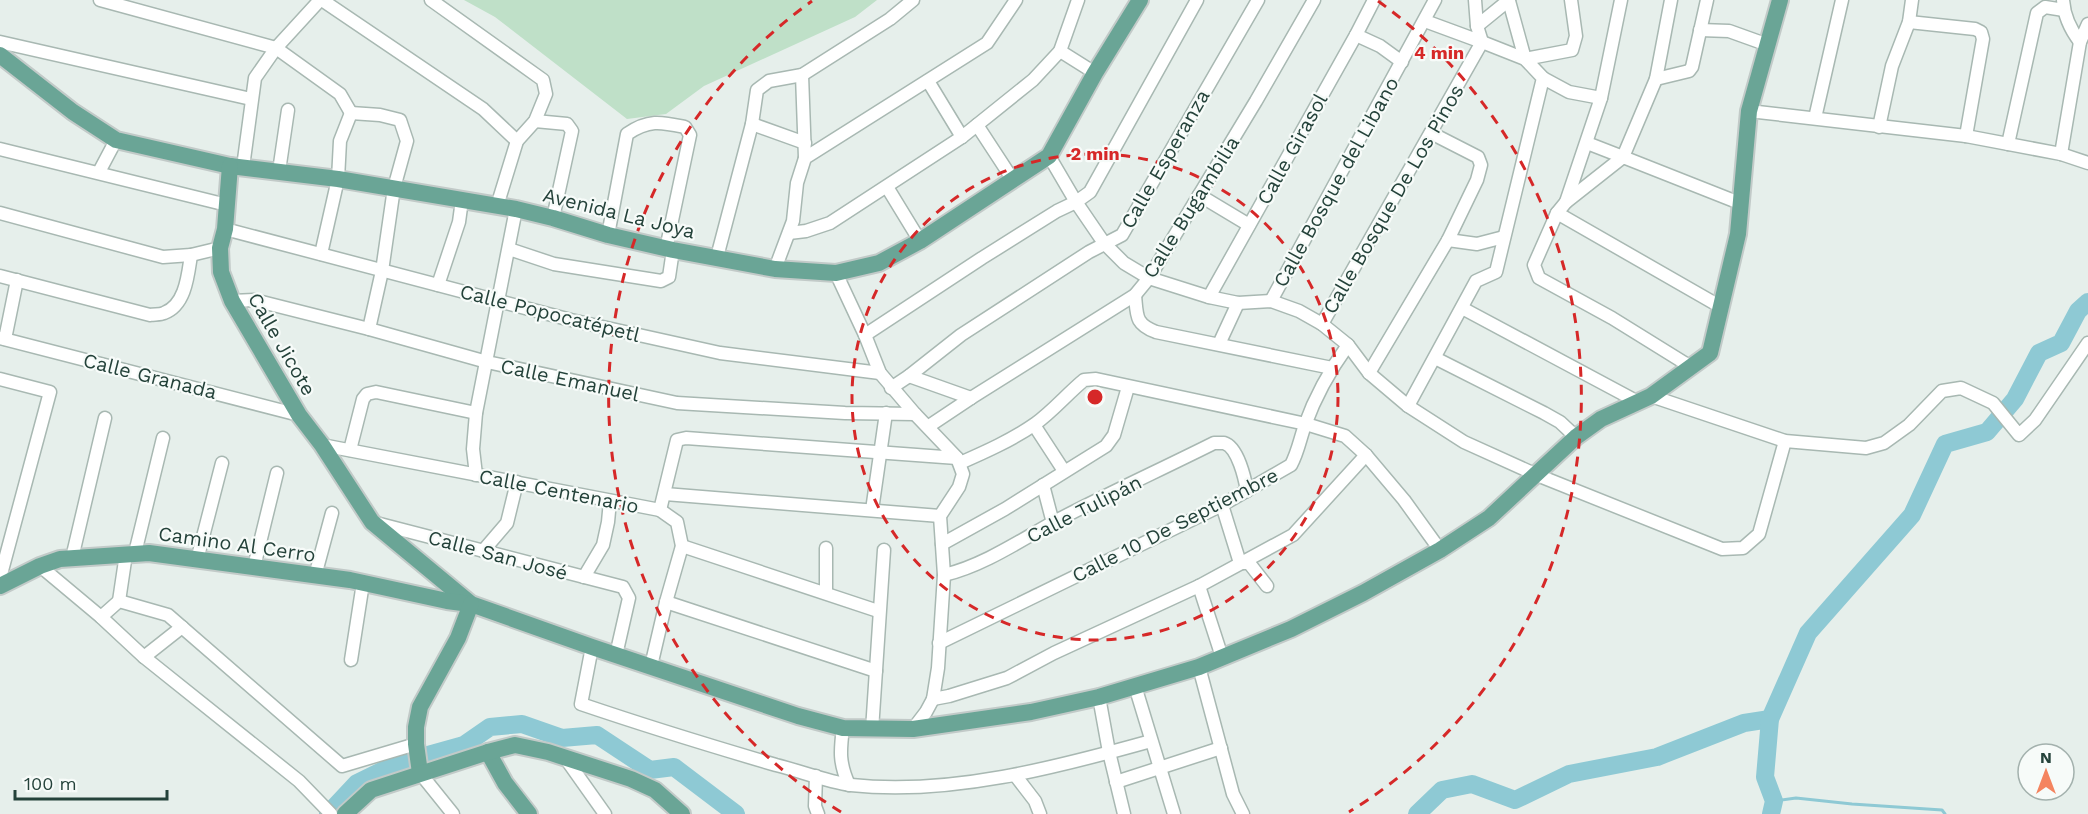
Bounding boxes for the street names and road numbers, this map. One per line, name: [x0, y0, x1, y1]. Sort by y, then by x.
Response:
street label: Calle Bosque del Libano: [1268, 73, 1404, 291]
street label: Calle Bosque De Los Pinos: [1317, 80, 1469, 318]
street label: Calle Esperanza: [1115, 85, 1215, 233]
street label: Calle Girasol: [1252, 89, 1332, 209]
street label: Calle Bugambilia: [1138, 132, 1244, 282]
street label: Avenida La Joya: [541, 183, 697, 243]
street label: Calle Popocatépetl: [458, 279, 642, 347]
street label: Calle Jicote: [243, 288, 321, 400]
street label: Calle Granada: [81, 348, 219, 404]
street label: Calle Emanuel: [498, 354, 642, 406]
street label: Calle 10 De Septiembre: [1068, 463, 1282, 587]
street label: Calle Centenario: [477, 464, 641, 518]
street label: Calle Tulipán: [1022, 470, 1146, 548]
street label: Camino Al Cerro: [157, 521, 317, 567]
street label: Calle San José: [426, 525, 570, 585]

